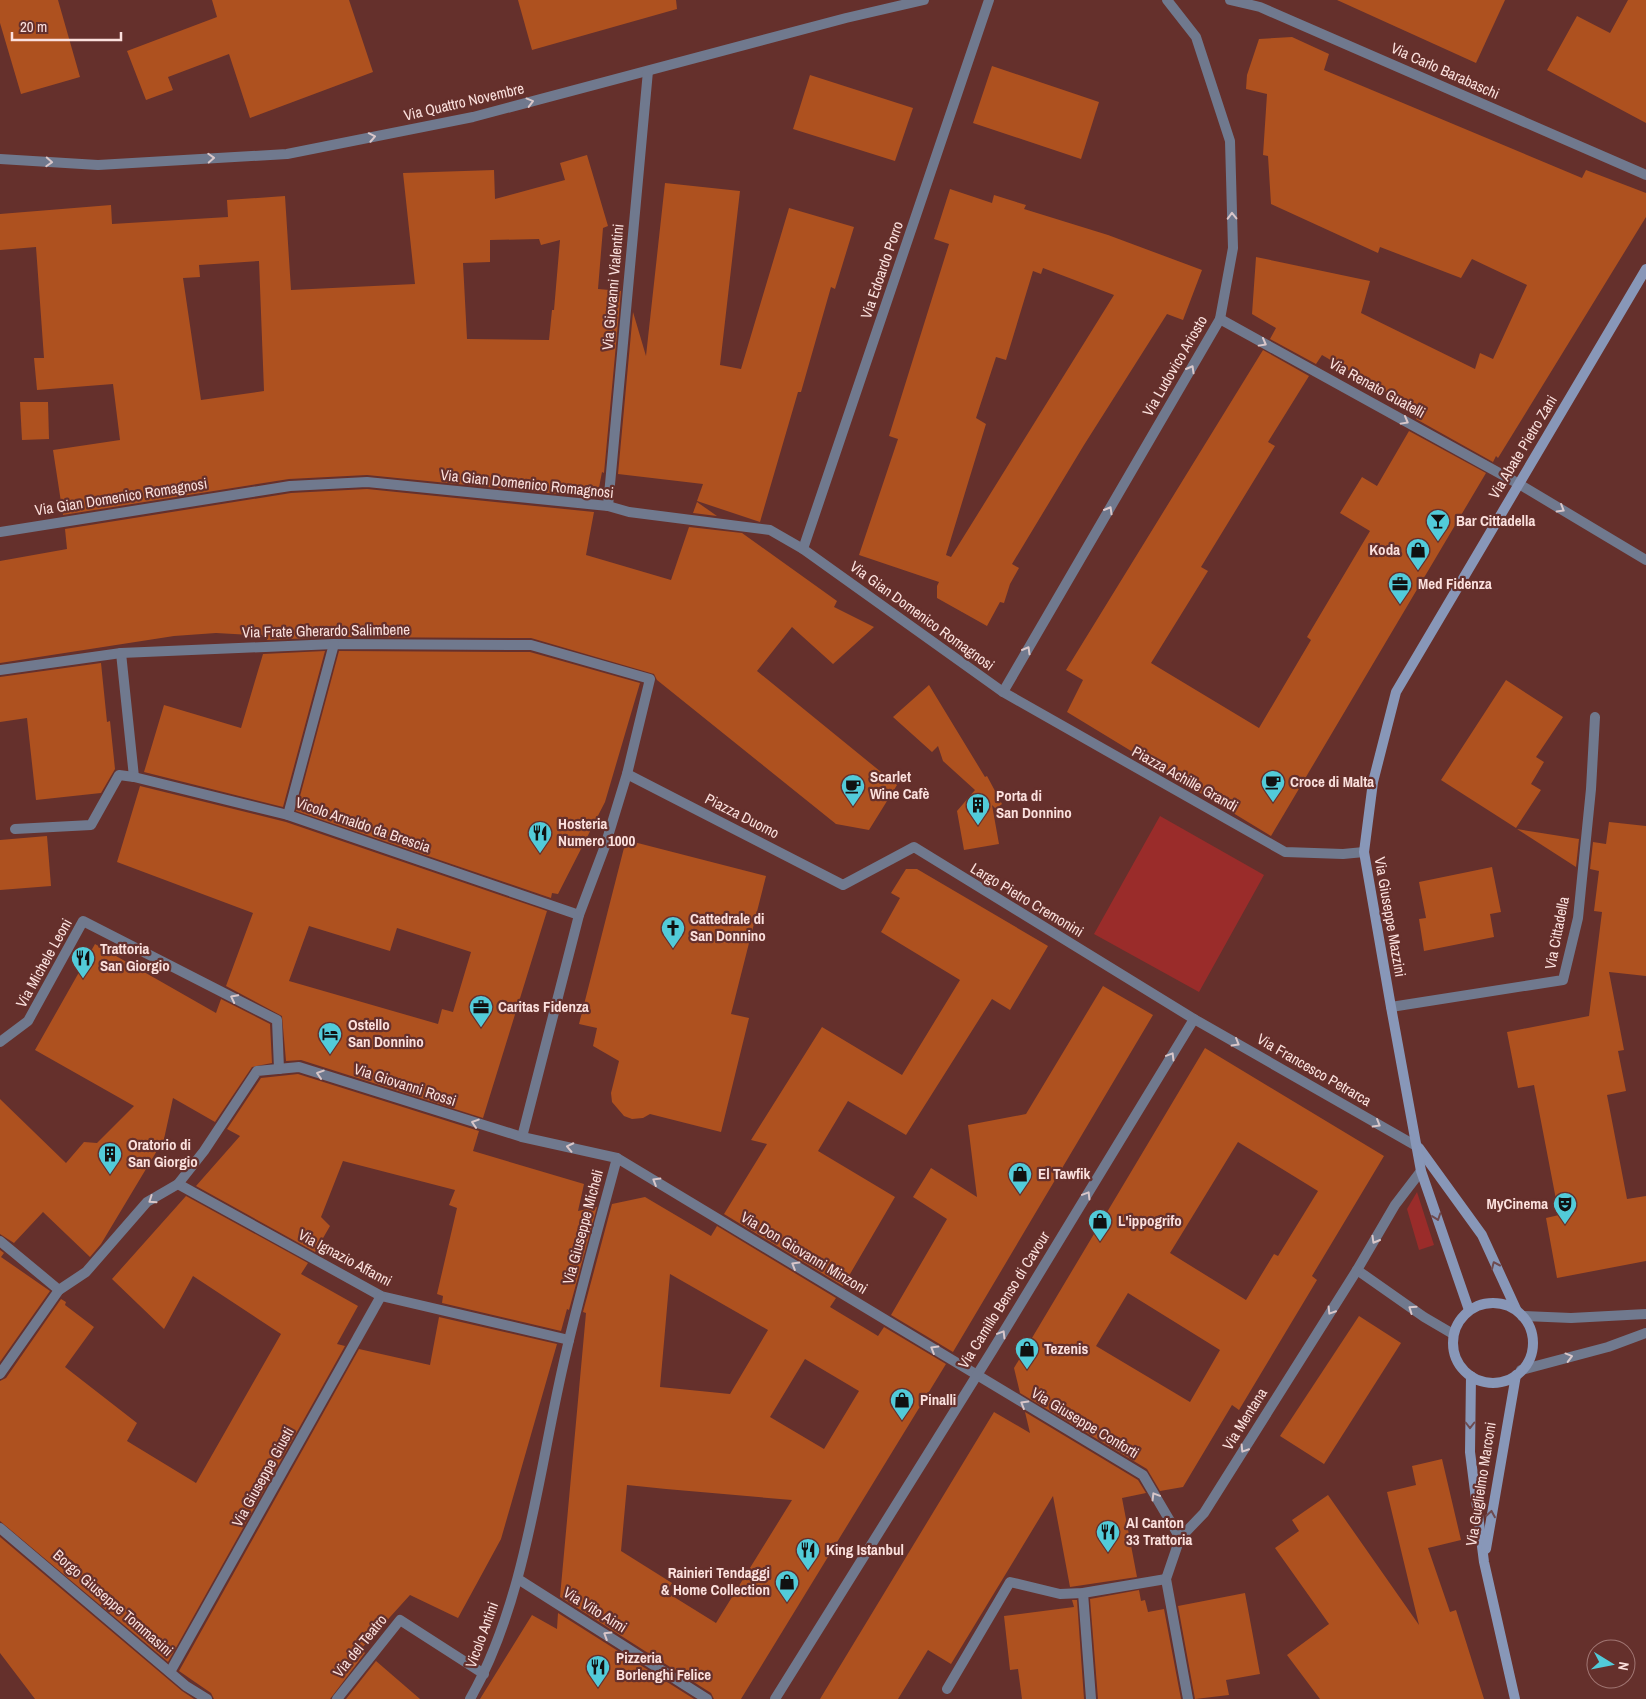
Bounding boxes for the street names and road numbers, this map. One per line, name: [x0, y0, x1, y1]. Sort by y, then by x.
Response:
street label: Via Carlo Barabaschi: [1388, 37, 1503, 104]
street label: Via Quattro Novembre: [402, 77, 526, 126]
street label: Via Edoardo Porro: [855, 218, 908, 321]
street label: Via Giovanni Vialentini: [597, 223, 628, 351]
street label: Via Ludovico Ariosto: [1137, 311, 1212, 420]
street label: Via Renato Guatelli: [1325, 352, 1429, 423]
street label: Via Abate Pietro Zani: [1483, 391, 1562, 502]
street label: Via Gian Domenico Romagnosi: [439, 464, 615, 503]
street label: Via Gian Domenico Romagnosi: [33, 473, 209, 520]
street label: Via Gian Domenico Romagnosi: [846, 556, 999, 675]
street label: Via Frate Gherardo Salimbene: [242, 619, 410, 642]
street label: Piazza Achille Grandi: [1128, 741, 1242, 816]
street label: Piazza Duomo: [702, 788, 783, 843]
street label: Vicolo Arnaldo da Brescia: [293, 792, 434, 858]
street label: Via Giuseppe Mazzini: [1370, 855, 1411, 979]
street label: Largo Pietro Cremonini: [967, 857, 1088, 942]
street label: Via Cittadella: [1539, 895, 1574, 971]
street label: Via Michele Leoni: [10, 914, 77, 1011]
street label: Via Francesco Petrarca: [1253, 1028, 1375, 1111]
street label: Via Giovanni Rossi: [351, 1058, 459, 1111]
street label: Via Giuseppe Micheli: [557, 1167, 608, 1287]
street label: Via Don Giovanni Minzoni: [737, 1206, 872, 1299]
street label: Via Ignazio Affanni: [295, 1224, 396, 1291]
street label: Via Camillo Benso di Cavour: [953, 1227, 1054, 1372]
street label: Via Giuseppe Conforti: [1027, 1382, 1143, 1463]
street label: Via Mentana: [1217, 1384, 1272, 1454]
street label: Via Guglielmo Marconi: [1460, 1420, 1501, 1548]
street label: Via Giuseppe Giusti: [226, 1423, 299, 1531]
street label: Borgo Giuseppe Tommasini: [49, 1545, 178, 1661]
street label: Via Vito Aimi: [559, 1582, 631, 1637]
street label: Vicolo Antini: [460, 1599, 503, 1671]
street label: Via del Teatro: [328, 1610, 392, 1682]

